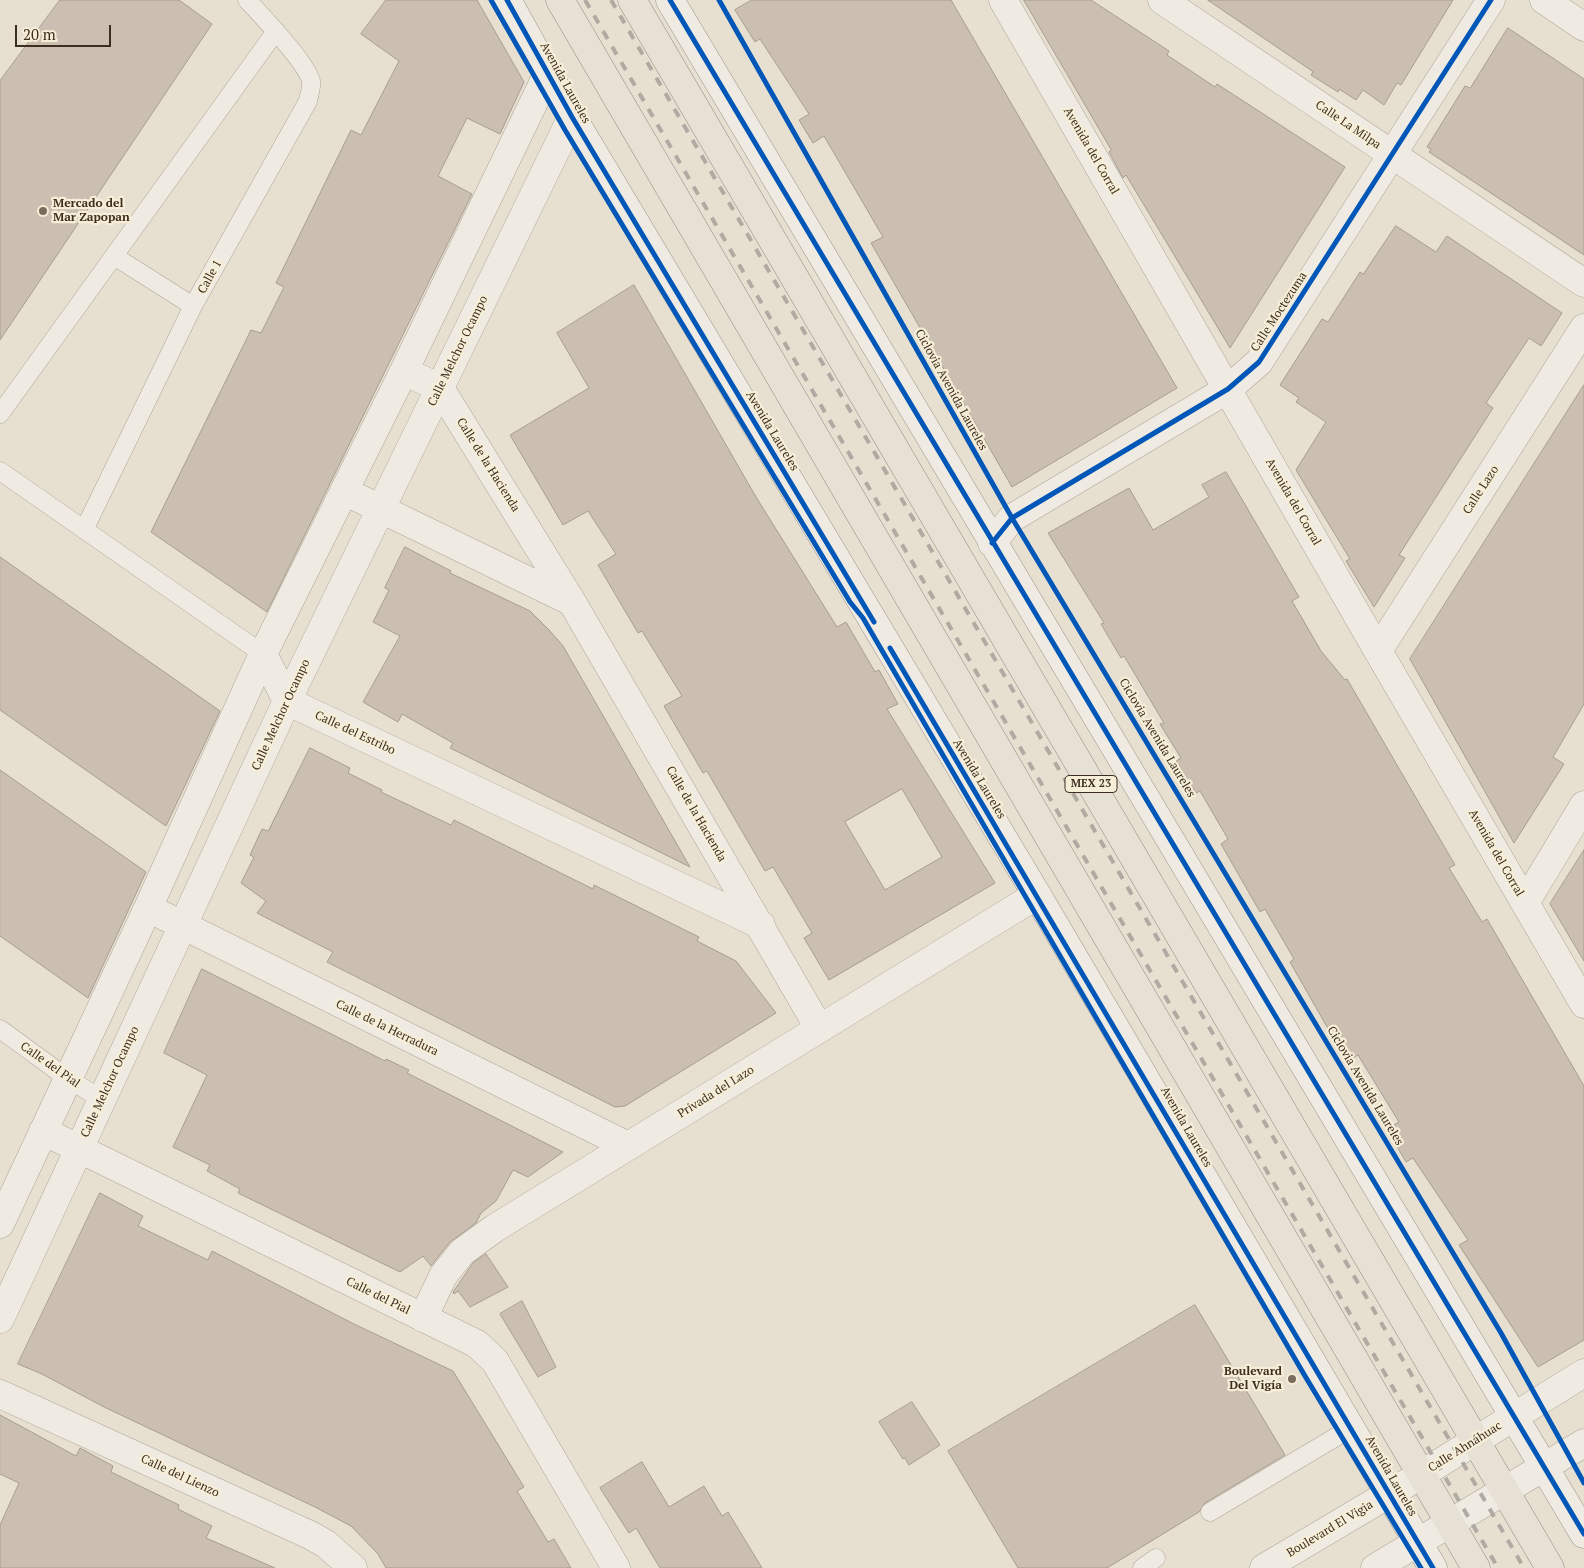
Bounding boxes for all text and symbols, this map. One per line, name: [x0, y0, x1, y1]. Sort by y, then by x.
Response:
scale bar: [18, 15, 114, 47]
text: 20 m: [23, 24, 56, 44]
street label: Avenida Laureles: [537, 40, 593, 126]
street label: Calle La Milpa: [1312, 98, 1384, 152]
street label: Avenida del Corral: [1060, 105, 1122, 197]
place label: Mercado del Mar Zapopan: [53, 197, 130, 225]
marker: Mercado del Mar Zapopan: [37, 205, 49, 217]
street label: Calle 1: [195, 258, 225, 296]
street label: Calle Moctezuma: [1248, 269, 1310, 355]
street label: Calle Melchor Ocampo: [425, 293, 491, 409]
street label: Ciclovia Avenida Laureles: [912, 327, 990, 453]
street label: Avenida Laureles: [742, 388, 802, 474]
street label: Calle de la Hacienda: [453, 415, 523, 515]
street label: Avenida del Corral: [1262, 456, 1324, 548]
street label: Calle Lazo: [1460, 463, 1502, 517]
street label: Calle Melchor Ocampo: [249, 657, 313, 773]
street label: Ciclovia Avenida Laureles: [1116, 676, 1198, 800]
street label: Calle del Estribo: [312, 708, 398, 758]
street label: Avenida Laureles: [949, 736, 1009, 822]
street label: Calle de la Hacienda: [663, 764, 729, 864]
road number: MEX 23: [1065, 776, 1117, 792]
street label: Avenida del Corral: [1465, 807, 1527, 899]
street label: Calle de la Herradura: [333, 997, 441, 1059]
street label: Calle Melchor Ocampo: [78, 1024, 142, 1140]
street label: Ciclovia Avenida Laureles: [1324, 1024, 1406, 1148]
street label: Calle del Pial: [17, 1039, 83, 1091]
street label: Privada del Lazo: [675, 1063, 757, 1121]
street label: Avenida Laureles: [1157, 1084, 1215, 1170]
street label: Calle del Pial: [344, 1274, 412, 1318]
place label: Boulevard Del Vigía: [1224, 1365, 1282, 1393]
marker: Boulevard Del Vigía: [1286, 1373, 1298, 1385]
street label: Calle Ahnáhuac: [1426, 1419, 1504, 1475]
street label: Avenida Laureles: [1362, 1433, 1420, 1519]
street label: Calle del Lienzo: [138, 1452, 222, 1500]
street label: Boulevard El Vigia: [1284, 1498, 1376, 1560]

